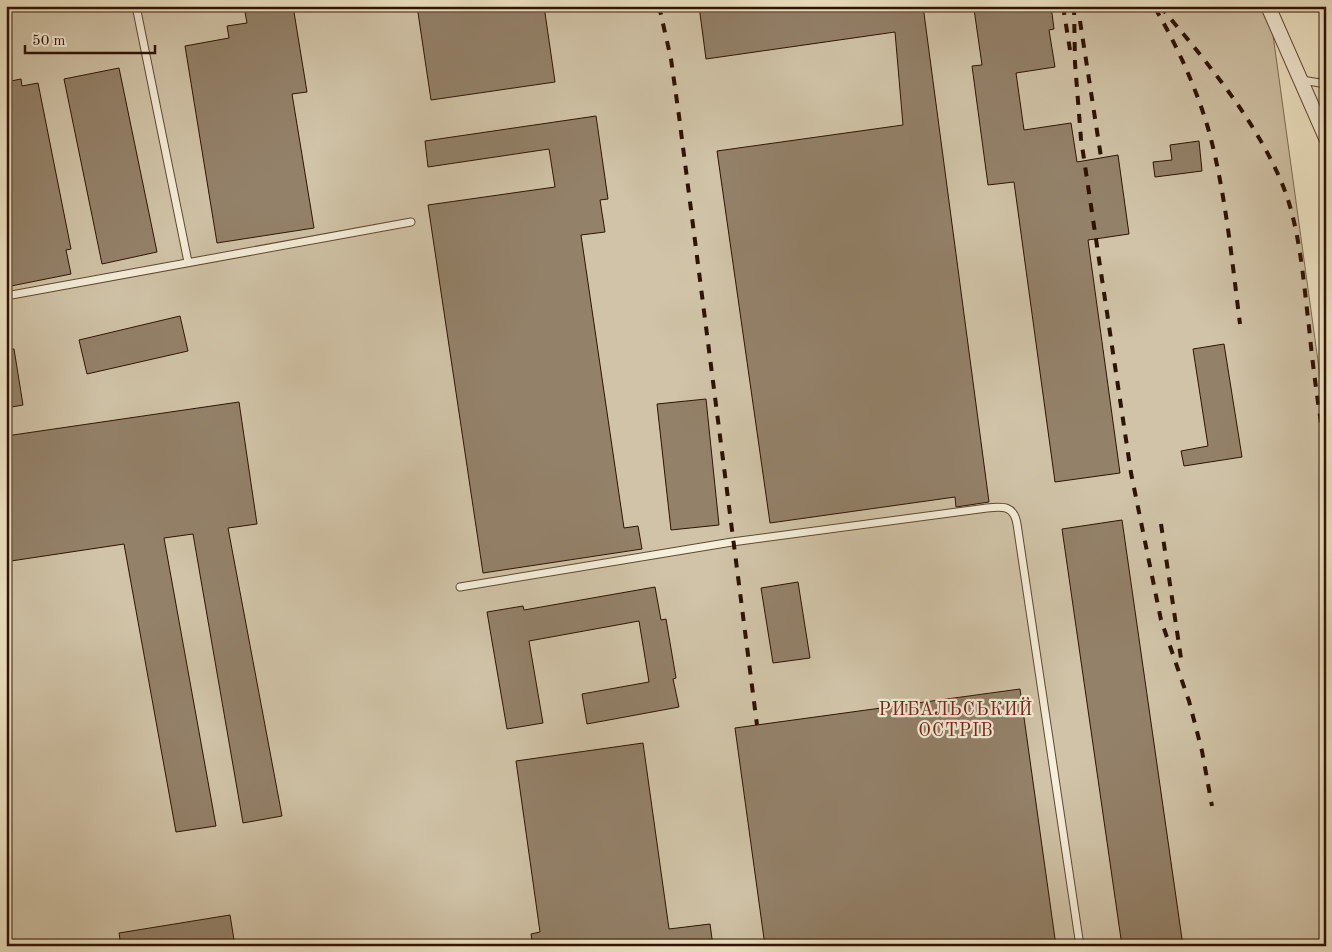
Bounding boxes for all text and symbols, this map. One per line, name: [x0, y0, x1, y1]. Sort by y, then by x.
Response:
scale bar: [25, 22, 155, 54]
text: 50 m: [32, 34, 66, 49]
district label: РИБАЛЬСЬКИЙ ОСТРІВ: [879, 697, 1033, 740]

